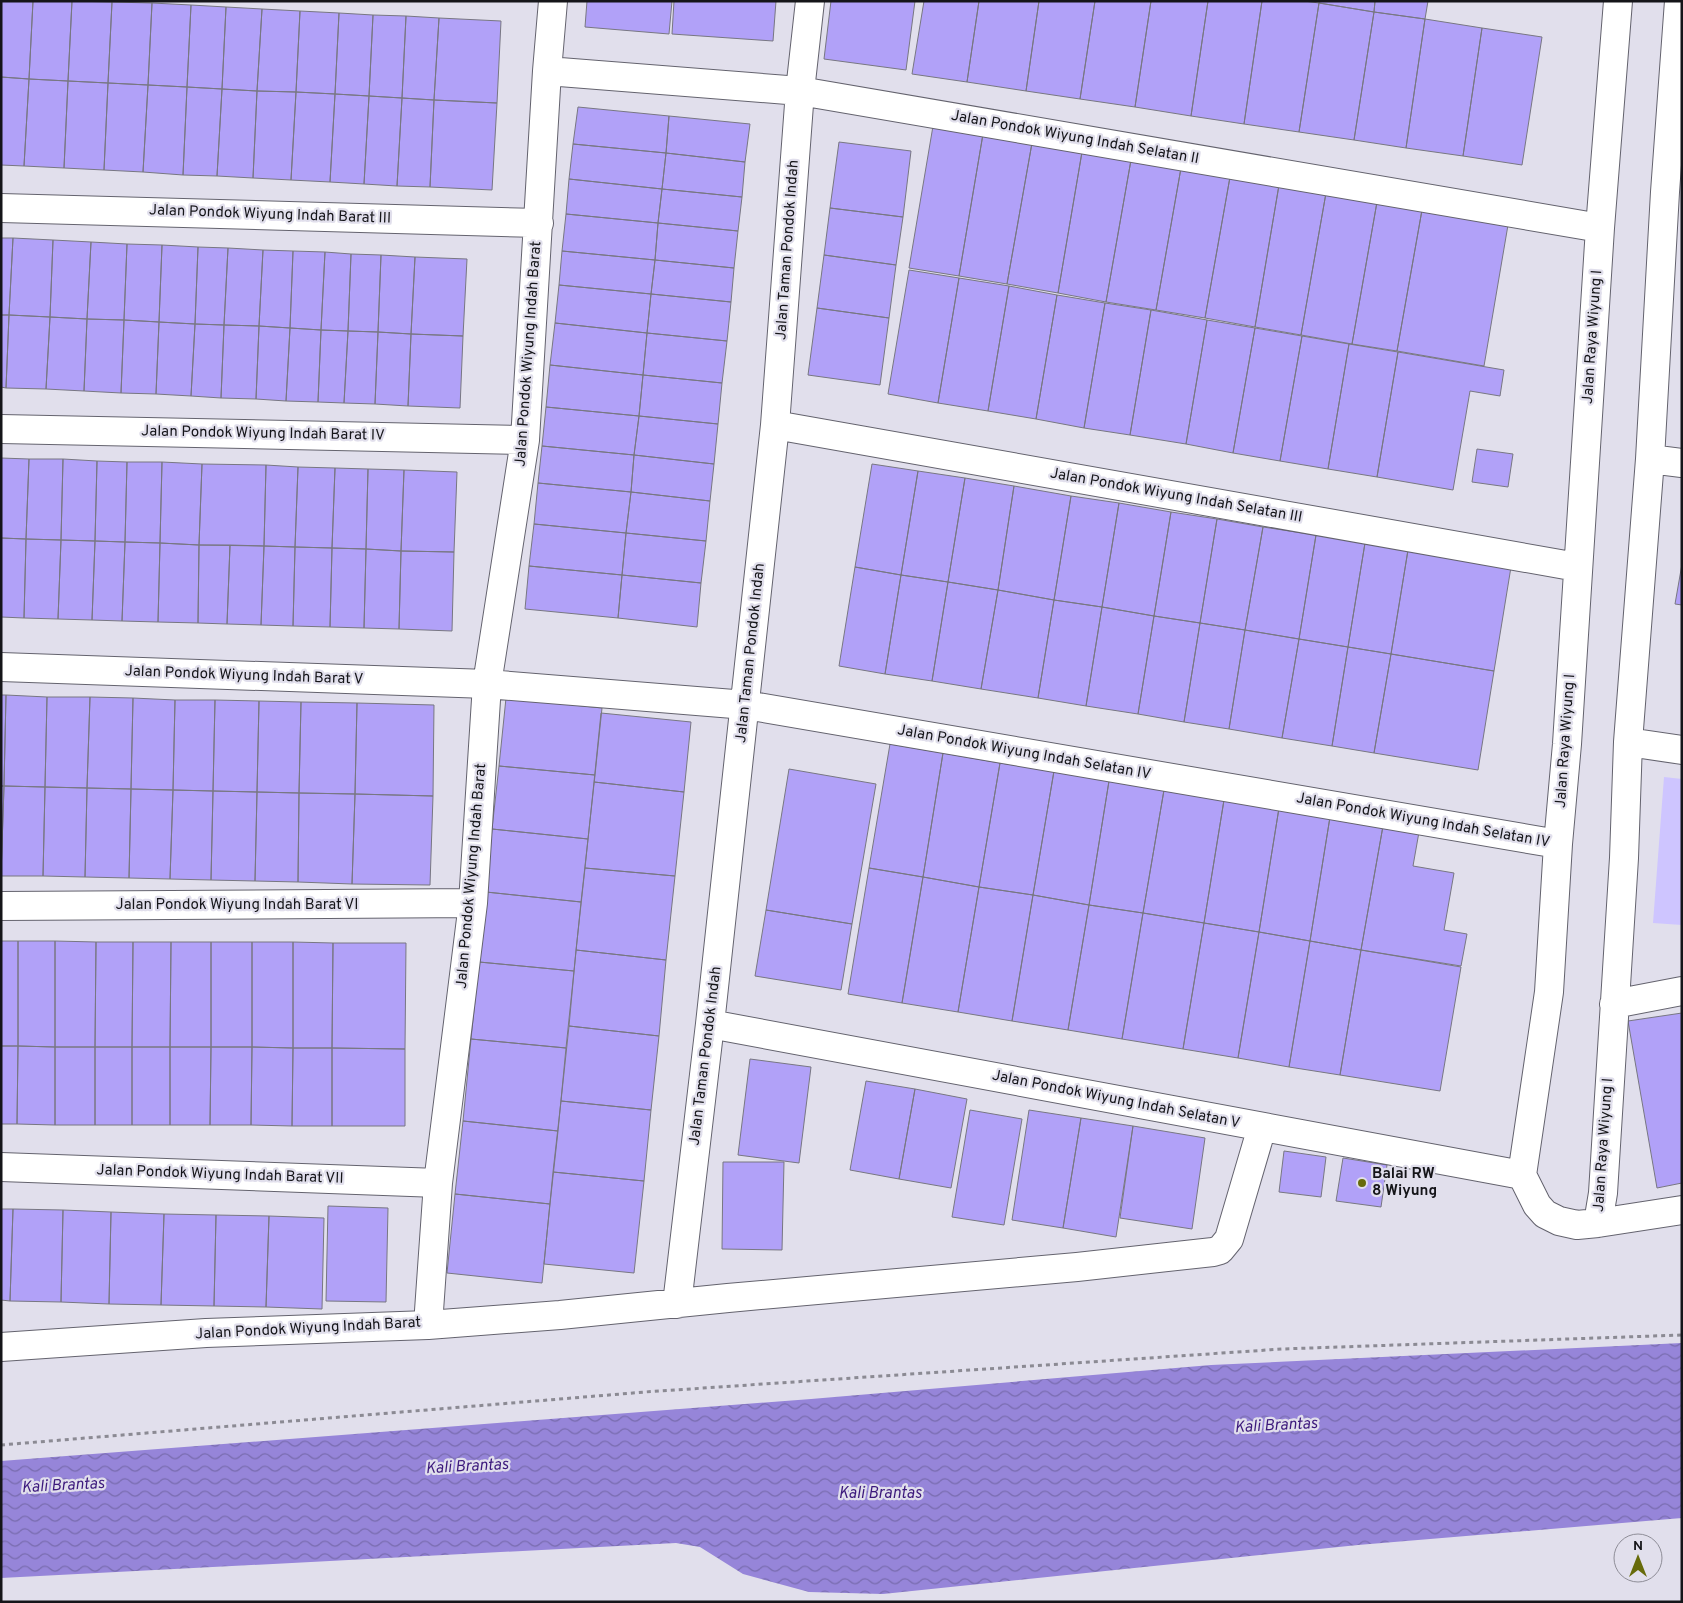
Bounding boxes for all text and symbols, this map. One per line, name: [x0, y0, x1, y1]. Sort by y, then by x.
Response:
street label: Jalan Pondok Wiyung Indah Selatan II: [949, 107, 1201, 169]
street label: Jalan Taman Pondok Indah: [772, 159, 804, 341]
street label: Jalan Pondok Wiyung Indah Barat III: [149, 201, 391, 229]
street label: Jalan Pondok Wiyung Indah Barat: [512, 241, 546, 467]
street label: Jalan Raya Wiyung I: [1579, 269, 1607, 405]
street label: Jalan Pondok Wiyung Indah Barat IV: [141, 422, 385, 446]
street label: Jalan Pondok Wiyung Indah Selatan III: [1048, 464, 1304, 528]
street label: Jalan Taman Pondok Indah: [732, 562, 770, 744]
street label: Jalan Pondok Wiyung Indah Barat V: [124, 662, 364, 690]
street label: Jalan Raya Wiyung I: [1552, 673, 1580, 809]
street label: Jalan Pondok Wiyung Indah Selatan IV: [896, 721, 1152, 785]
street label: Jalan Pondok Wiyung Indah Barat: [453, 763, 491, 989]
street label: Jalan Pondok Wiyung Indah Selatan IV: [1295, 789, 1551, 853]
street label: Jalan Pondok Wiyung Indah Barat VI: [115, 896, 359, 915]
street label: Jalan Taman Pondok Indah: [686, 965, 726, 1147]
street label: Jalan Pondok Wiyung Indah Selatan V: [990, 1067, 1242, 1133]
street label: Jalan Raya Wiyung I: [1590, 1077, 1618, 1213]
street label: Jalan Pondok Wiyung Indah Barat VII: [96, 1161, 344, 1189]
place label: Balai RW 8 Wiyung: [1372, 1165, 1437, 1201]
marker: Balai RW 8 Wiyung: [1356, 1177, 1368, 1189]
street label: Jalan Pondok Wiyung Indah Barat: [195, 1314, 421, 1344]
water label: Kali Brantas: [1234, 1414, 1319, 1438]
water label: Kali Brantas: [425, 1455, 510, 1479]
water label: Kali Brantas: [21, 1474, 106, 1498]
water label: Kali Brantas: [838, 1484, 922, 1504]
north arrow: [1613, 1533, 1663, 1583]
text: N: [1633, 1538, 1643, 1555]

